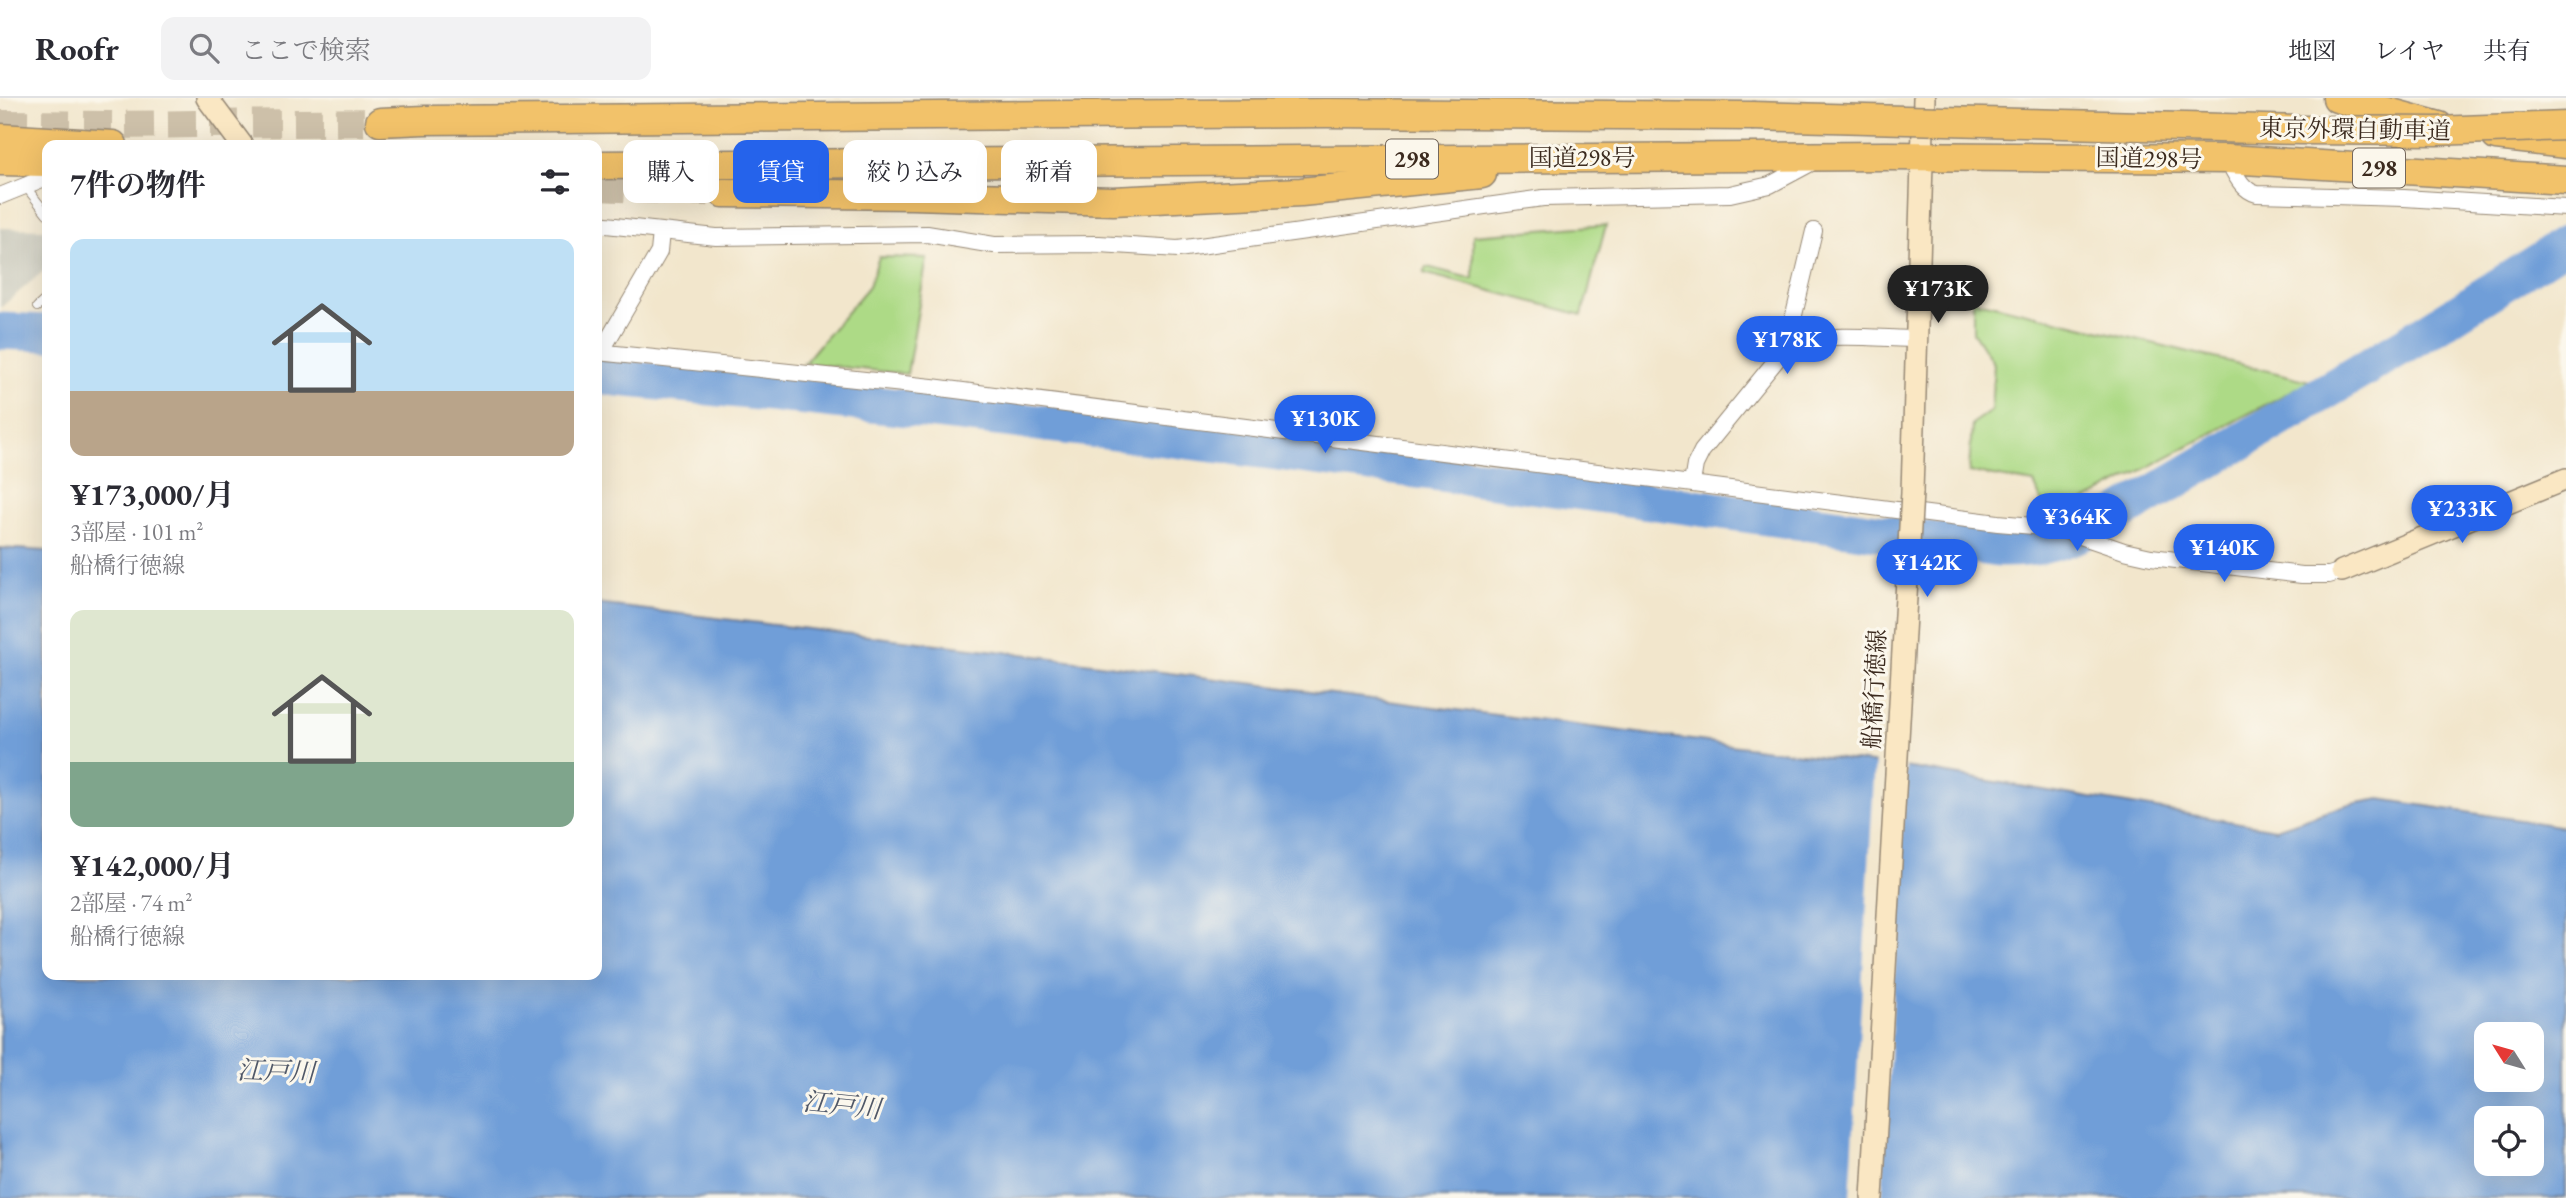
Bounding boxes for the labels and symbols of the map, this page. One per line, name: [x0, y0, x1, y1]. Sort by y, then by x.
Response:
street label: 東京外環自動車道: [2259, 112, 2451, 146]
road number: 298: [1386, 139, 1438, 178]
street label: 国道298号: [1529, 142, 1635, 173]
street label: 国道298号: [2095, 142, 2203, 174]
road number: 298: [2353, 148, 2405, 188]
pin: ¥173K: [1889, 266, 1987, 325]
pin: ¥178K: [1738, 316, 1836, 376]
pin: ¥130K: [1276, 396, 1374, 455]
pin: ¥233K: [2413, 486, 2511, 545]
pin: ¥364K: [2028, 494, 2126, 553]
pin: ¥140K: [2175, 524, 2273, 584]
pin: ¥142K: [1878, 540, 1976, 599]
street label: 船橋行徳線: [1855, 628, 1893, 750]
north arrow: [2474, 1022, 2544, 1092]
water label: 江戸川: [236, 1053, 319, 1089]
water label: 江戸川: [801, 1084, 886, 1126]

